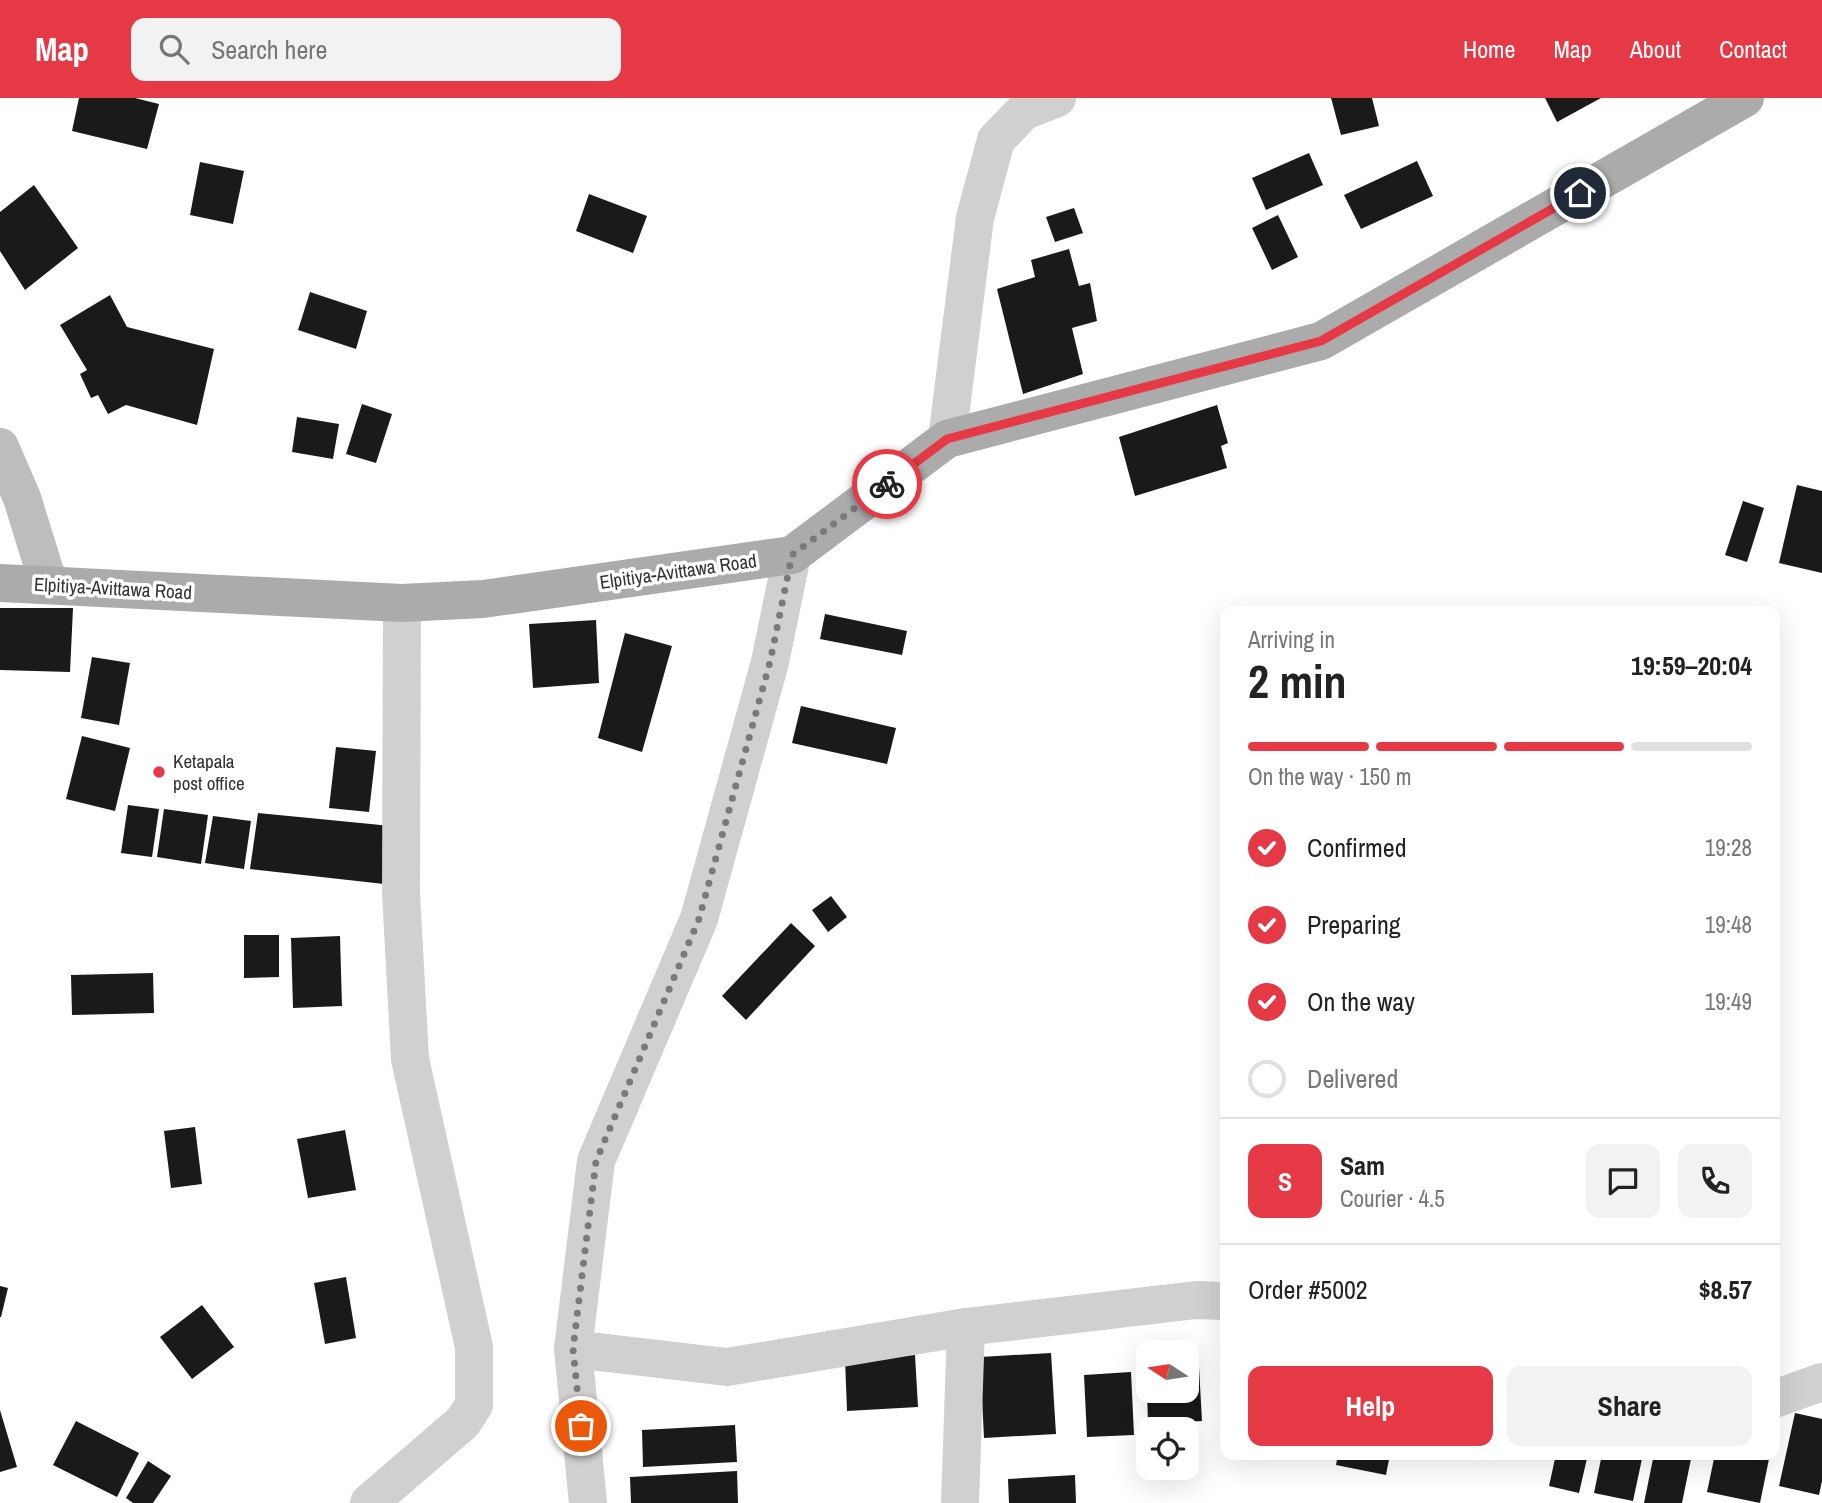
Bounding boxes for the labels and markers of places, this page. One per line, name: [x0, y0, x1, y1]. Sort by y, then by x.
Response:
pin: [1550, 163, 1610, 223]
place label: Ketapala post office: [173, 748, 245, 796]
marker: Ketapala post office: [151, 764, 167, 780]
pin: [551, 1396, 611, 1456]

